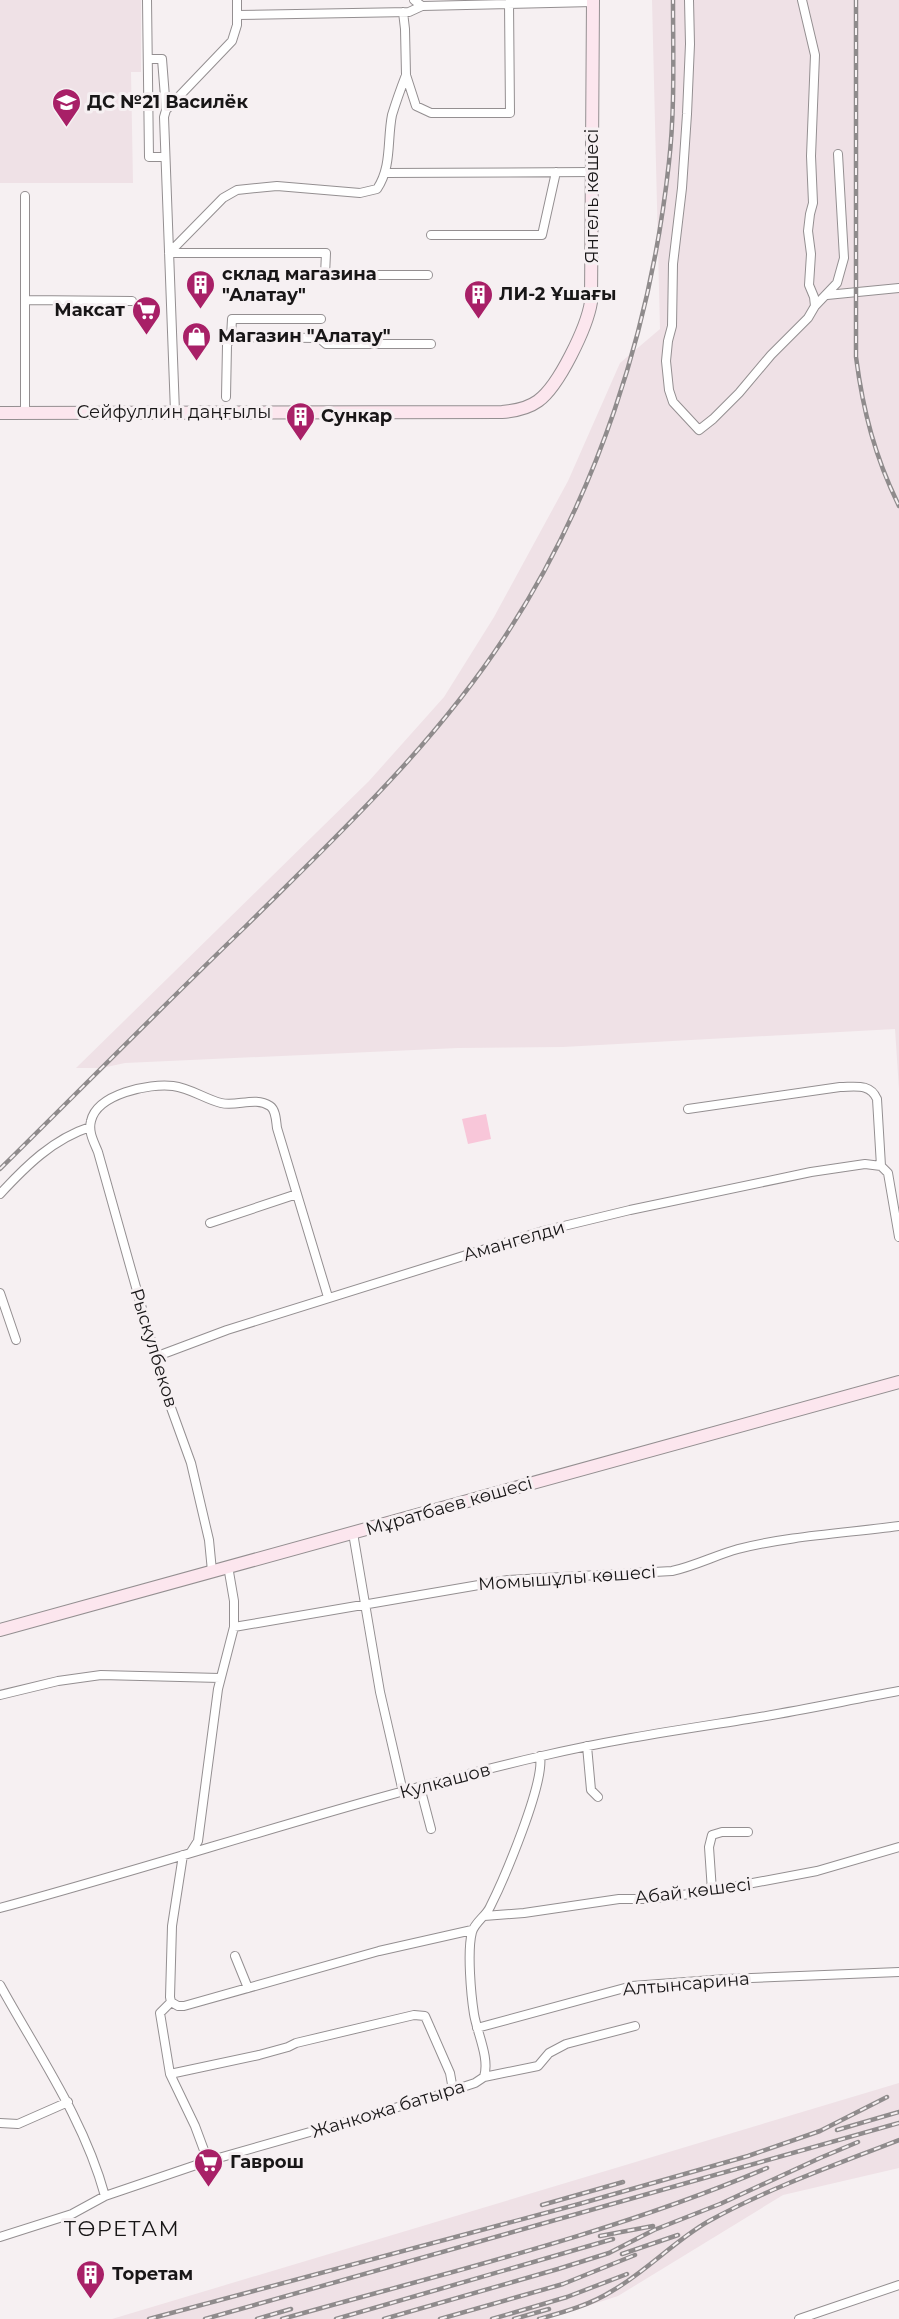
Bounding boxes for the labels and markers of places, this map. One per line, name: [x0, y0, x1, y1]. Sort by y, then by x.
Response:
school or university icon: ДС №21 Василёк: [50, 86, 82, 128]
place label: ДС №21 Василёк: [87, 91, 248, 113]
place label: склад магазина "Алатау": [222, 263, 377, 306]
building icon: склад магазина "Алатау": [185, 268, 217, 310]
building icon: ЛИ-2 Ұшағы: [462, 278, 494, 320]
place label: ЛИ-2 Ұшағы: [499, 283, 616, 305]
supermarket icon: Максат: [130, 294, 162, 336]
place label: Максат: [54, 299, 125, 321]
shop icon: Магазин "Алатау": [181, 320, 213, 362]
place label: Магазин "Алатау": [218, 325, 391, 347]
building icon: Сункар: [284, 400, 316, 442]
place label: Сункар: [321, 405, 392, 427]
supermarket icon: Гаврош: [193, 2146, 225, 2188]
place label: Гаврош: [230, 2151, 304, 2173]
building icon: Торетам: [75, 2258, 107, 2300]
place label: Торетам: [112, 2263, 193, 2285]

